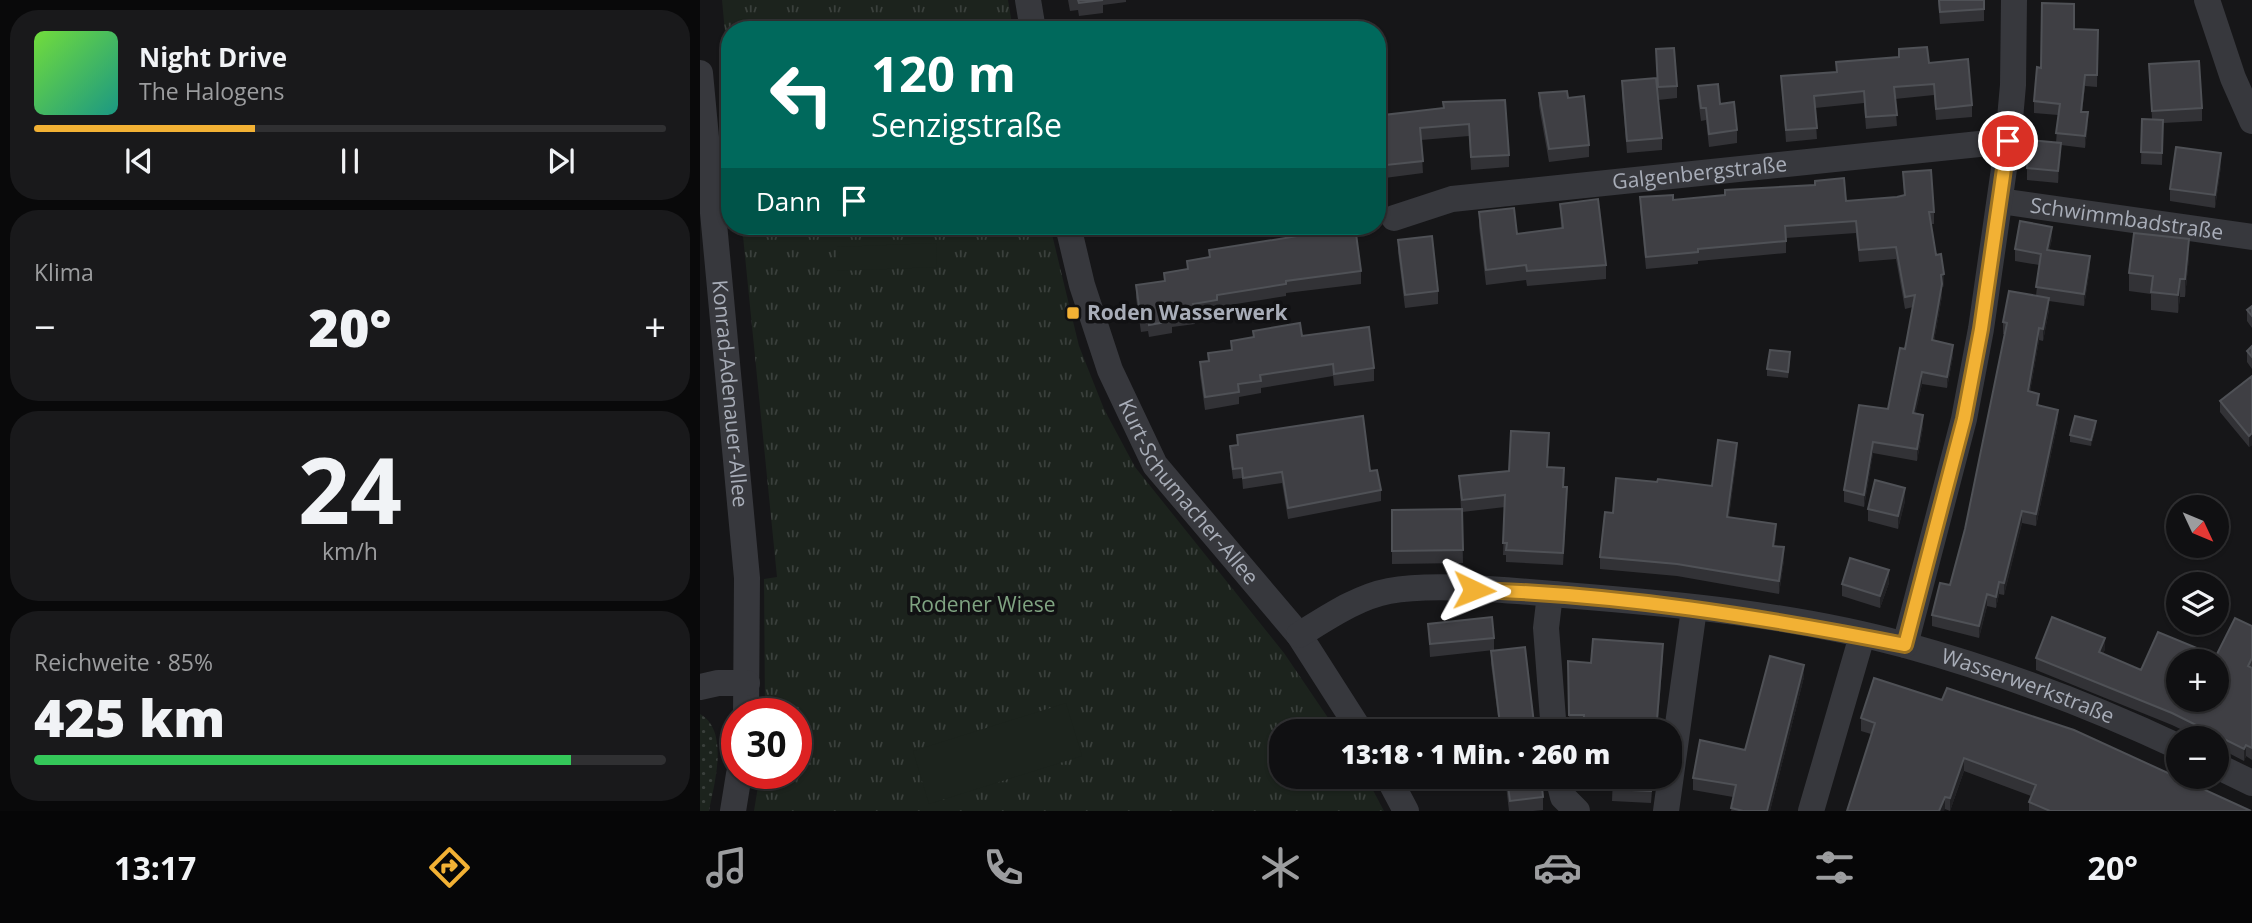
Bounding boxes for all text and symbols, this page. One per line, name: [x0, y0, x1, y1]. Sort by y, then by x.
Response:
text: Night Drive: [139, 39, 287, 75]
text: 120 m: [871, 40, 1016, 106]
icon: left: [756, 49, 847, 140]
text: The Halogens: [139, 75, 285, 107]
text: Senzigstraße: [871, 103, 1062, 146]
pin: [1978, 111, 2038, 171]
icon: arrive: [1989, 122, 2027, 160]
icon: previous: [120, 142, 158, 180]
icon: pause: [331, 142, 369, 180]
icon: next: [542, 142, 580, 180]
street label: Galgenbergstraße: [1611, 149, 1788, 195]
icon: arrive: [835, 182, 873, 220]
text: Dann: [756, 183, 821, 219]
street label: Schwimmbadstraße: [2028, 190, 2225, 246]
text: Klima: [34, 256, 94, 288]
street label: Konrad-Adenauer-Allee: [706, 279, 755, 508]
text: 20°: [309, 291, 391, 362]
place label: Roden Wasserwerk: [1087, 298, 1289, 326]
text: −: [34, 300, 56, 352]
text: +: [644, 300, 666, 352]
marker: Roden Wasserwerk: [1065, 305, 1081, 321]
street label: Kurt-Schumacher-Allee: [1113, 394, 1265, 590]
text: 24: [298, 427, 402, 551]
north arrow: [2166, 495, 2230, 558]
map controls: [2166, 495, 2229, 789]
text: km/h: [322, 535, 378, 567]
position arrow: [1437, 553, 1511, 627]
button: layers: [2166, 572, 2229, 635]
park label: Rodener Wiese: [908, 590, 1056, 618]
street label: Wasserwerkstraße: [1938, 641, 2119, 730]
text: Reichweite · 85%: [34, 646, 213, 678]
button: +: [2166, 649, 2229, 712]
text: 425 km: [34, 681, 225, 752]
speed limit sign: 30: [721, 698, 812, 789]
button: −: [2166, 726, 2229, 789]
text: 13:18 · 1 Min. · 260 m: [1341, 736, 1610, 772]
icon: directions: [425, 843, 474, 892]
icon: music: [702, 843, 751, 892]
icon: phone: [979, 843, 1028, 892]
icon: climate: [1256, 843, 1305, 892]
icon: car: [1533, 843, 1582, 892]
icon: filters: [1810, 843, 1859, 892]
text: 13:17: [114, 846, 196, 889]
text: 20°: [2088, 846, 2138, 889]

